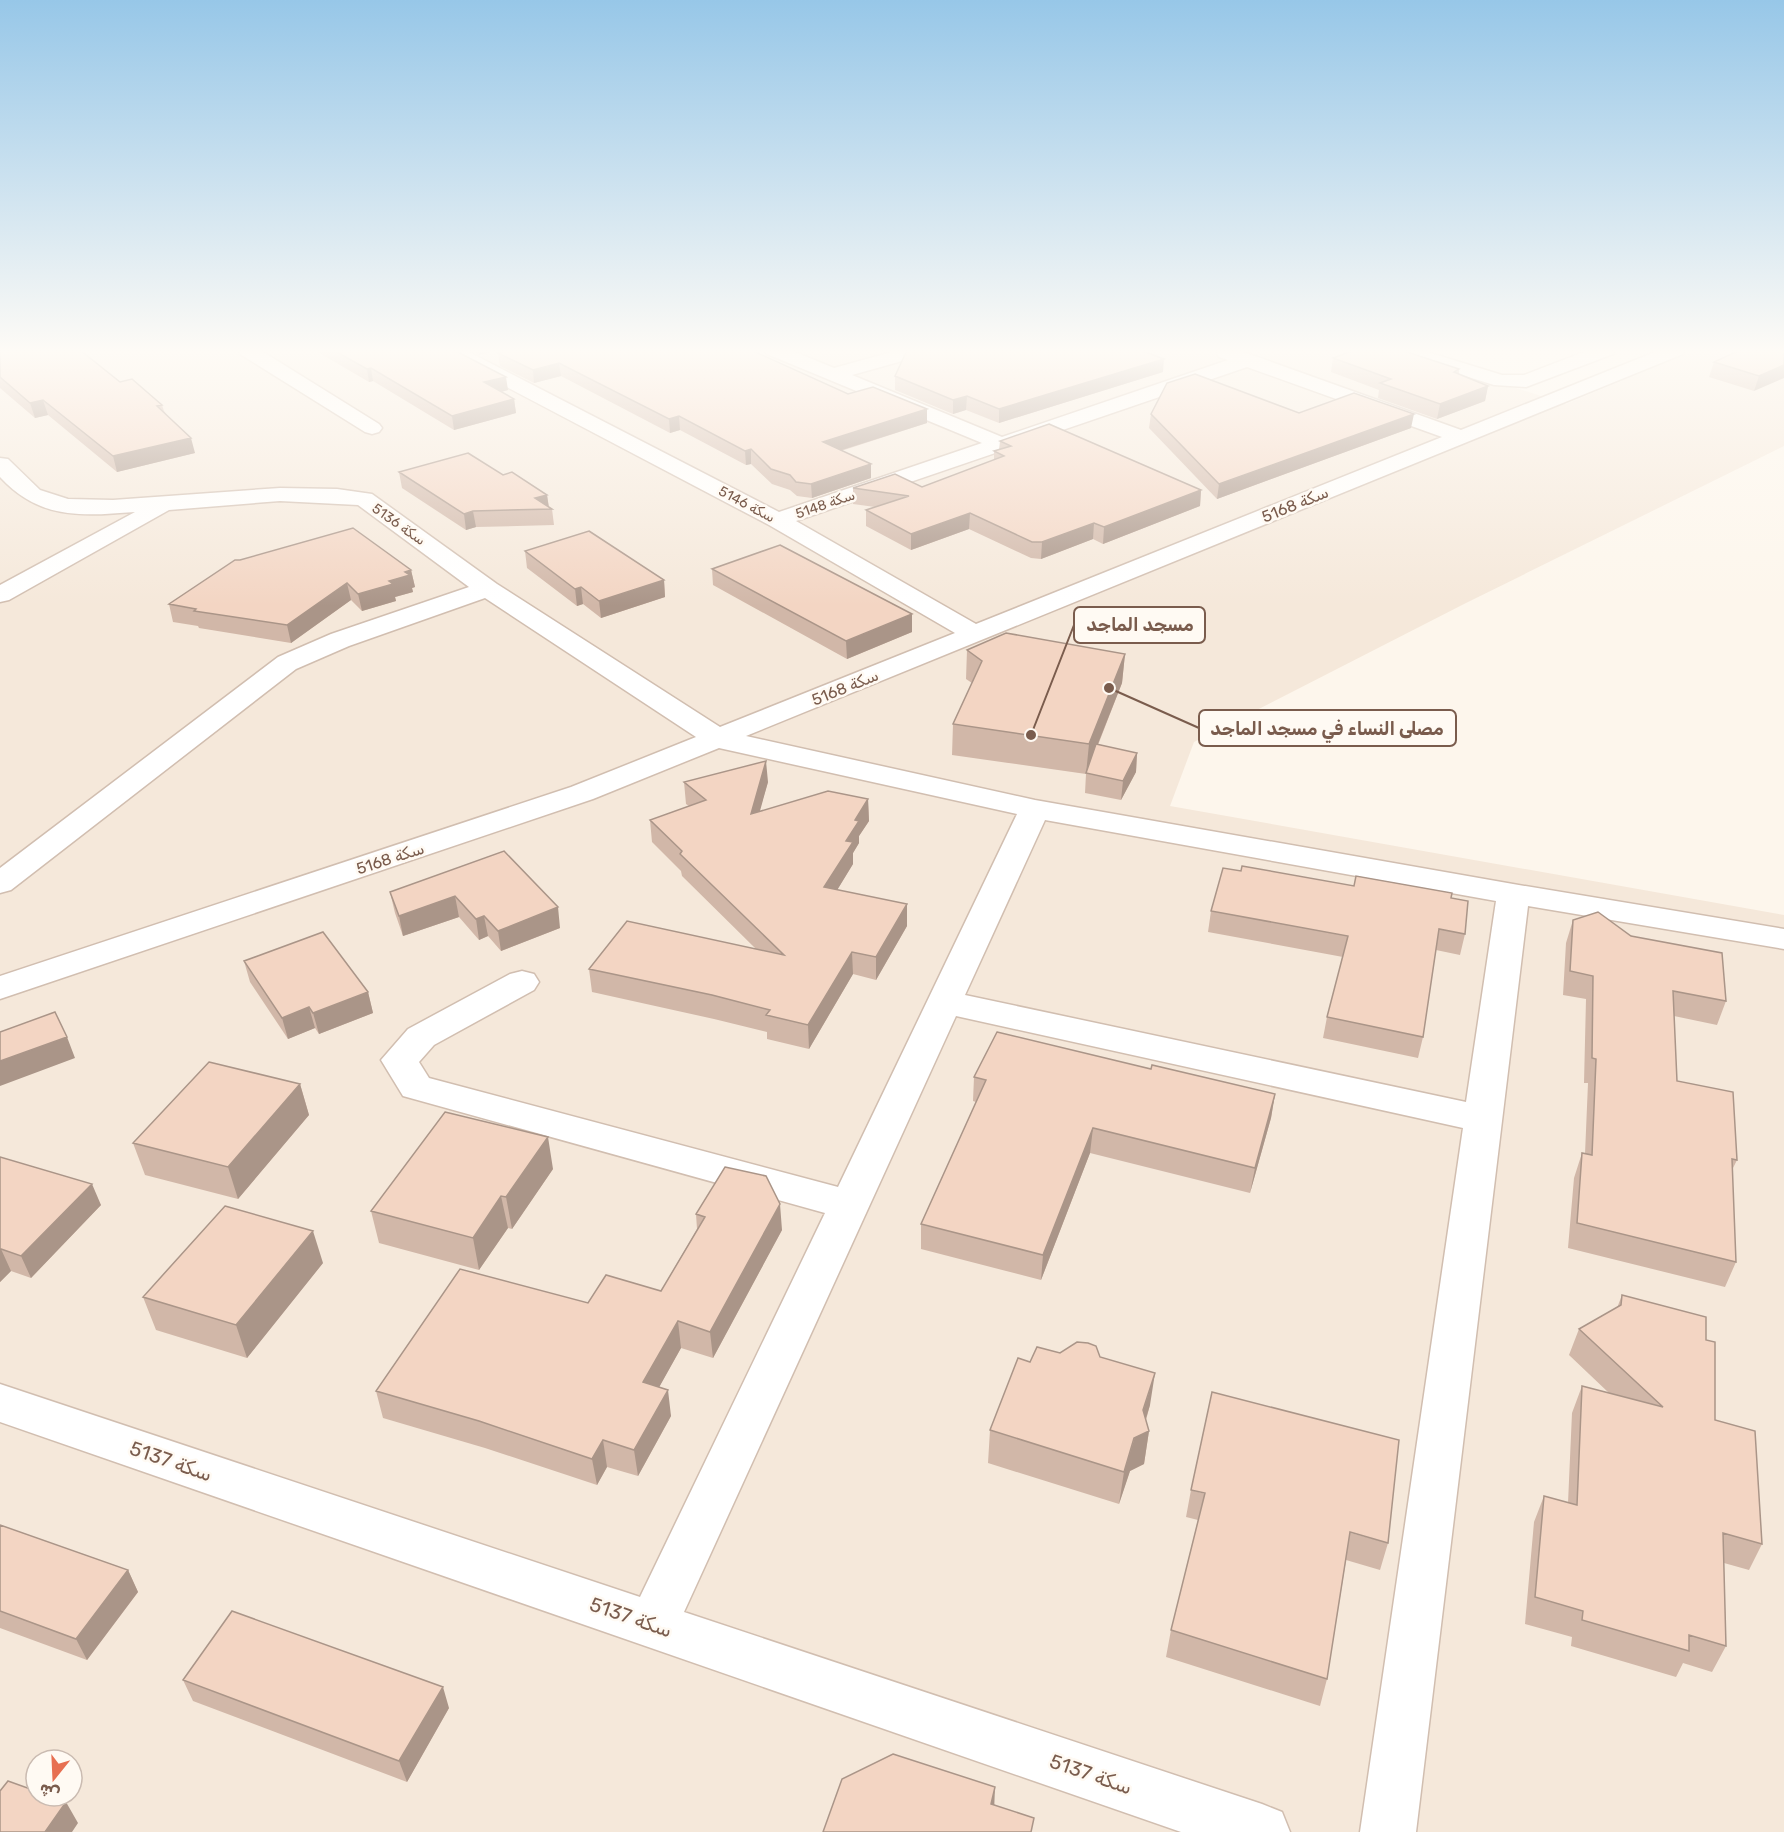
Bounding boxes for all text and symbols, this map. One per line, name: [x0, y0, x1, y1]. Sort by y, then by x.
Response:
street label: سكة 5168: [1259, 482, 1331, 526]
street label: سكة 5146: [716, 483, 778, 526]
street label: سكة 5148: [793, 486, 857, 523]
street label: سكة 5136: [369, 500, 429, 549]
callout: مسجد الماجد: [1074, 607, 1205, 643]
text: مسجد الماجد: [1086, 614, 1194, 636]
street label: سكة 5168: [809, 665, 881, 709]
callout: مصلى النساء في مسجد الماجد: [1199, 710, 1456, 746]
text: مصلى النساء في مسجد الماجد: [1210, 718, 1444, 743]
street label: سكة 5168: [354, 839, 427, 878]
street label: سكة 5137: [127, 1436, 215, 1486]
street label: سكة 5137: [587, 1592, 675, 1642]
north arrow: [24, 1748, 84, 1808]
street label: سكة 5137: [1047, 1749, 1135, 1799]
text: ش: [37, 1780, 62, 1804]

